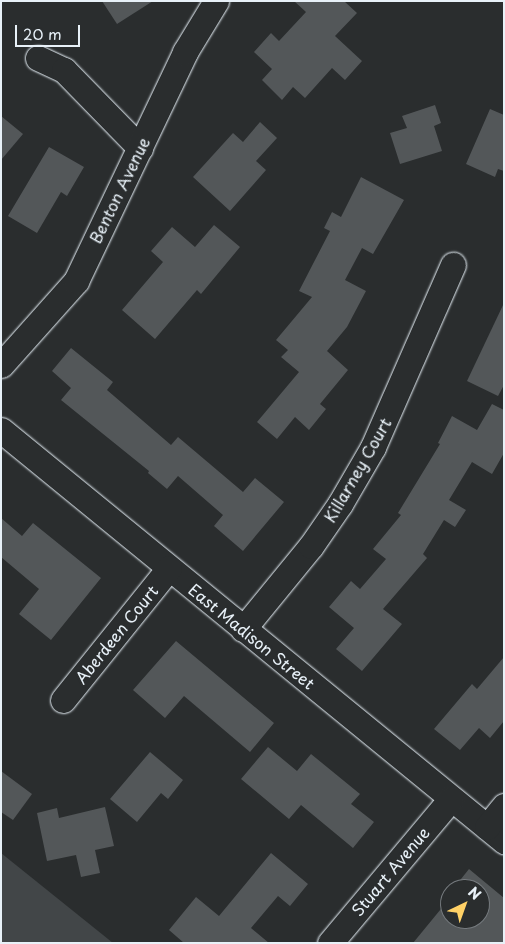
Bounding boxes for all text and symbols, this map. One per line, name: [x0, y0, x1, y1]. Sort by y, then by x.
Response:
scale bar: [18, 15, 82, 47]
text: 20 m: [23, 22, 62, 45]
street label: Benton Avenue: [85, 135, 153, 245]
street label: Killarney Court: [319, 414, 395, 526]
street label: East Madison Street: [186, 580, 318, 692]
street label: Aberdeen Court: [70, 581, 162, 687]
street label: Stuart Avenue: [348, 823, 432, 919]
north arrow: [440, 879, 490, 929]
text: N: [464, 882, 486, 905]

